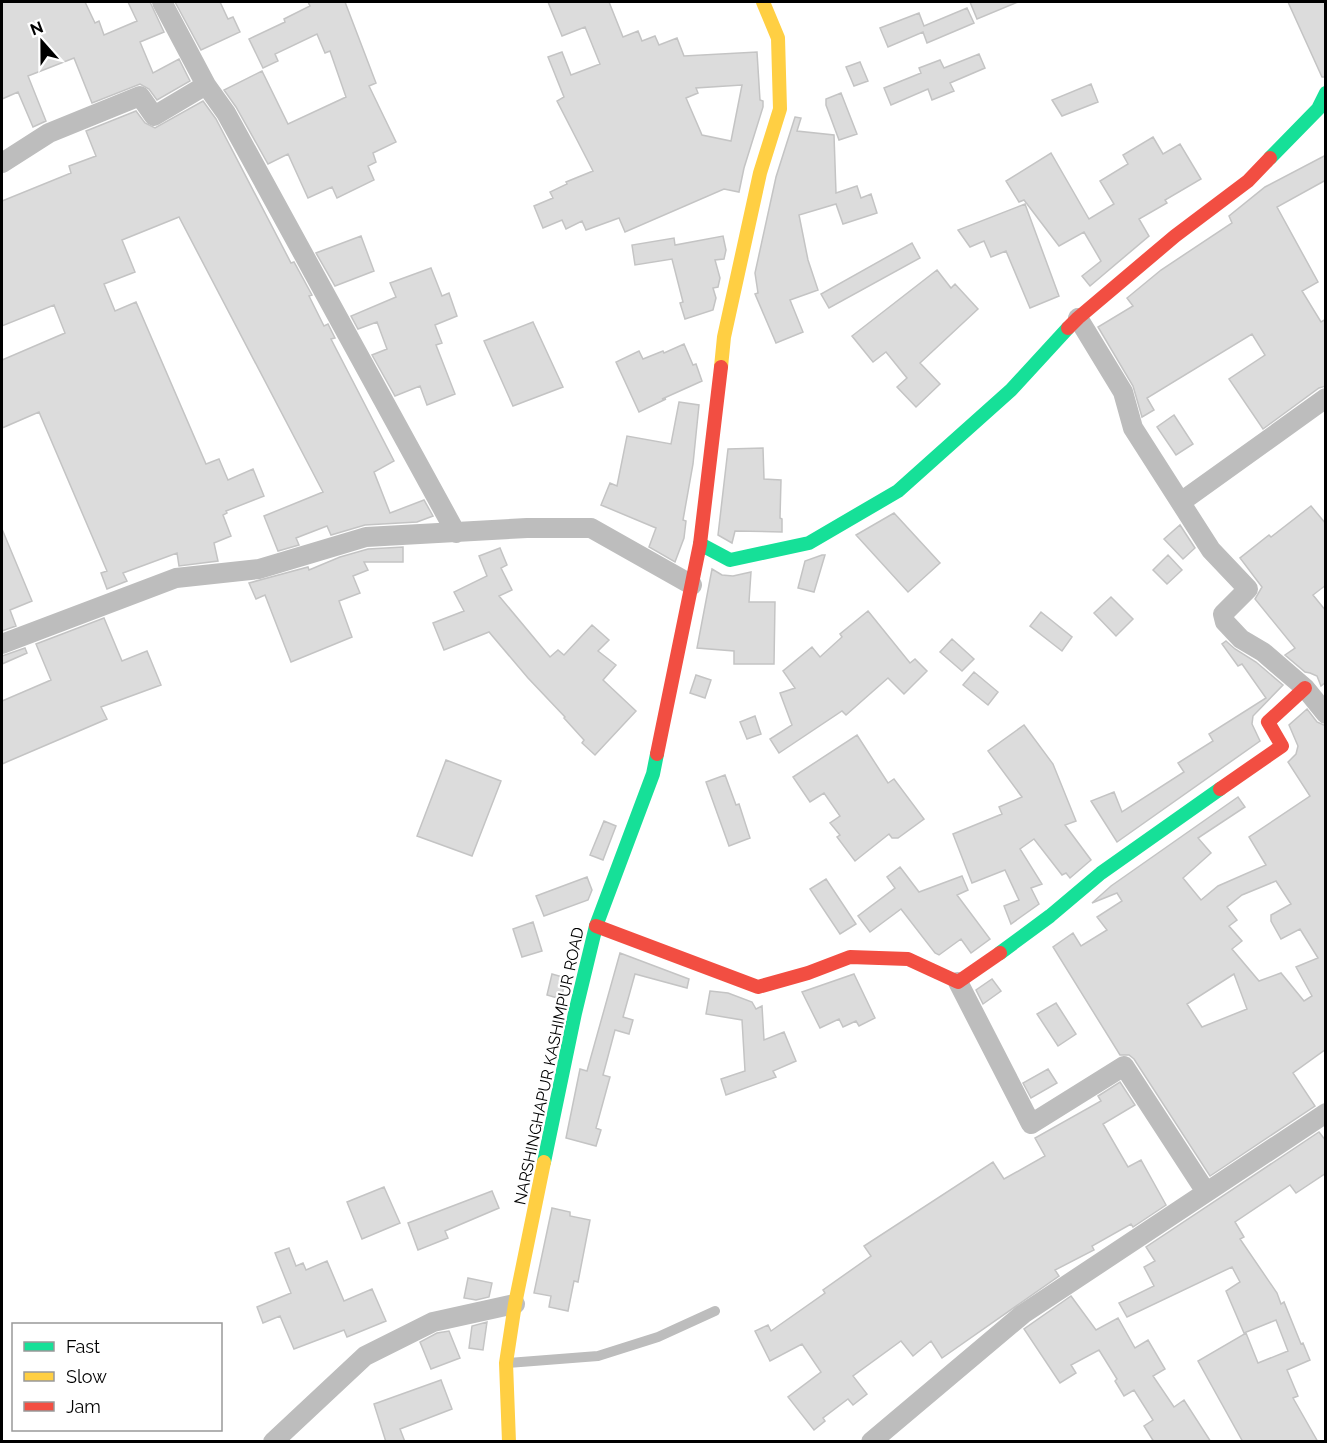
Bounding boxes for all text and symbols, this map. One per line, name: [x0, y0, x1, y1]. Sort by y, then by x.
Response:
north arrow: [12, 12, 72, 72]
text: N: [28, 17, 46, 40]
street label: NARSHINGHAPUR KASHIMPUR ROAD: [510, 925, 588, 1207]
legend: [12, 1323, 222, 1431]
text: Fast: [66, 1336, 100, 1357]
text: Slow: [66, 1366, 107, 1387]
text: Jam: [66, 1396, 101, 1417]

